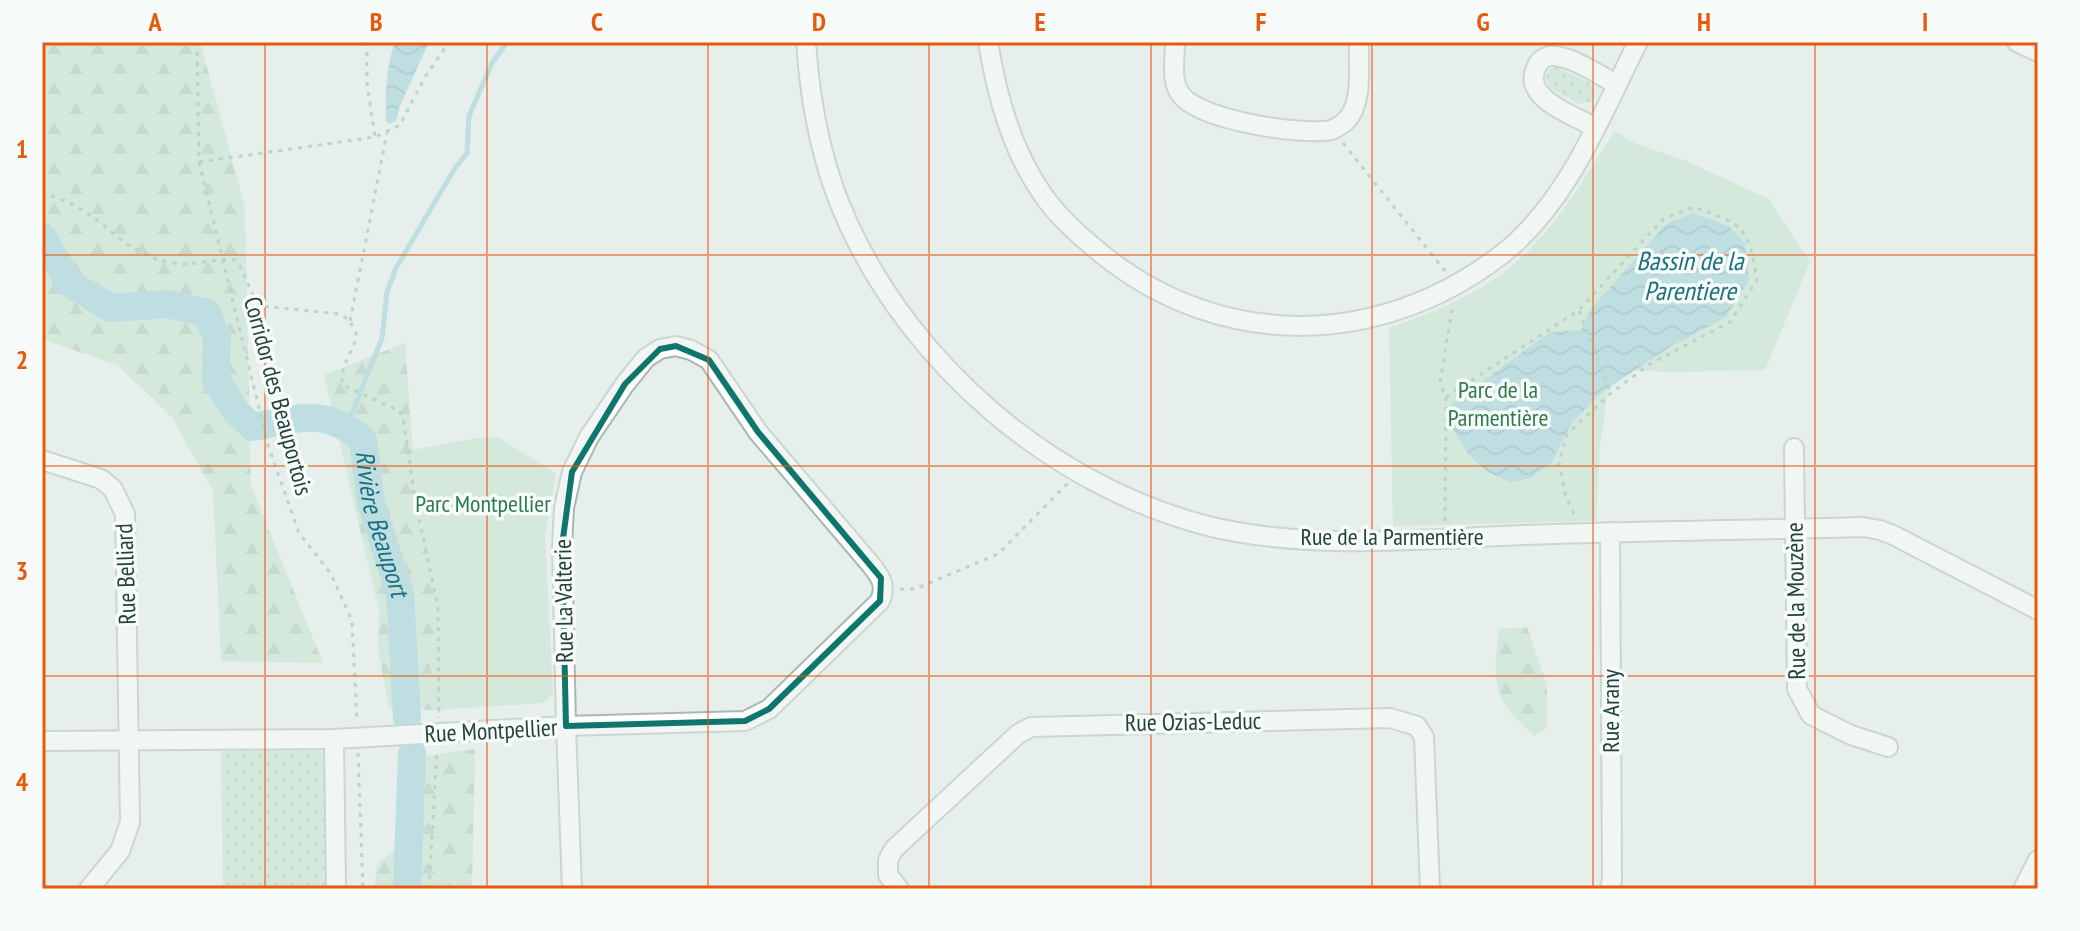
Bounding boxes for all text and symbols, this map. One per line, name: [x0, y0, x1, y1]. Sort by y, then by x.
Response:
text: A: [147, 5, 162, 38]
text: B: [370, 5, 383, 38]
text: C: [591, 5, 603, 38]
text: D: [812, 5, 826, 38]
text: E: [1034, 5, 1046, 38]
text: F: [1256, 5, 1267, 38]
text: G: [1476, 5, 1490, 38]
text: H: [1697, 5, 1711, 38]
text: I: [1922, 5, 1928, 38]
text: 1: [16, 132, 28, 165]
water label: Bassin de la Parentiere: [1637, 244, 1745, 307]
street label: Corridor des Beauportois: [237, 293, 320, 499]
text: 2: [16, 343, 28, 376]
park label: Parc de la Parmentière: [1448, 374, 1548, 433]
water label: Rivière Beauport: [348, 448, 418, 603]
park label: Parc Montpellier: [415, 488, 551, 519]
street label: Rue de la Parmentière: [1300, 521, 1484, 552]
street label: Rue de la Mouzène: [1779, 522, 1812, 680]
street label: Rue Belliard: [108, 523, 143, 625]
street label: Rue La Valterie: [547, 539, 580, 663]
text: 3: [16, 554, 28, 587]
street label: Rue Arany: [1595, 669, 1626, 753]
street label: Rue Ozias-Leduc: [1125, 705, 1262, 738]
street label: Rue Montpellier: [424, 712, 559, 749]
text: 4: [16, 765, 29, 798]

